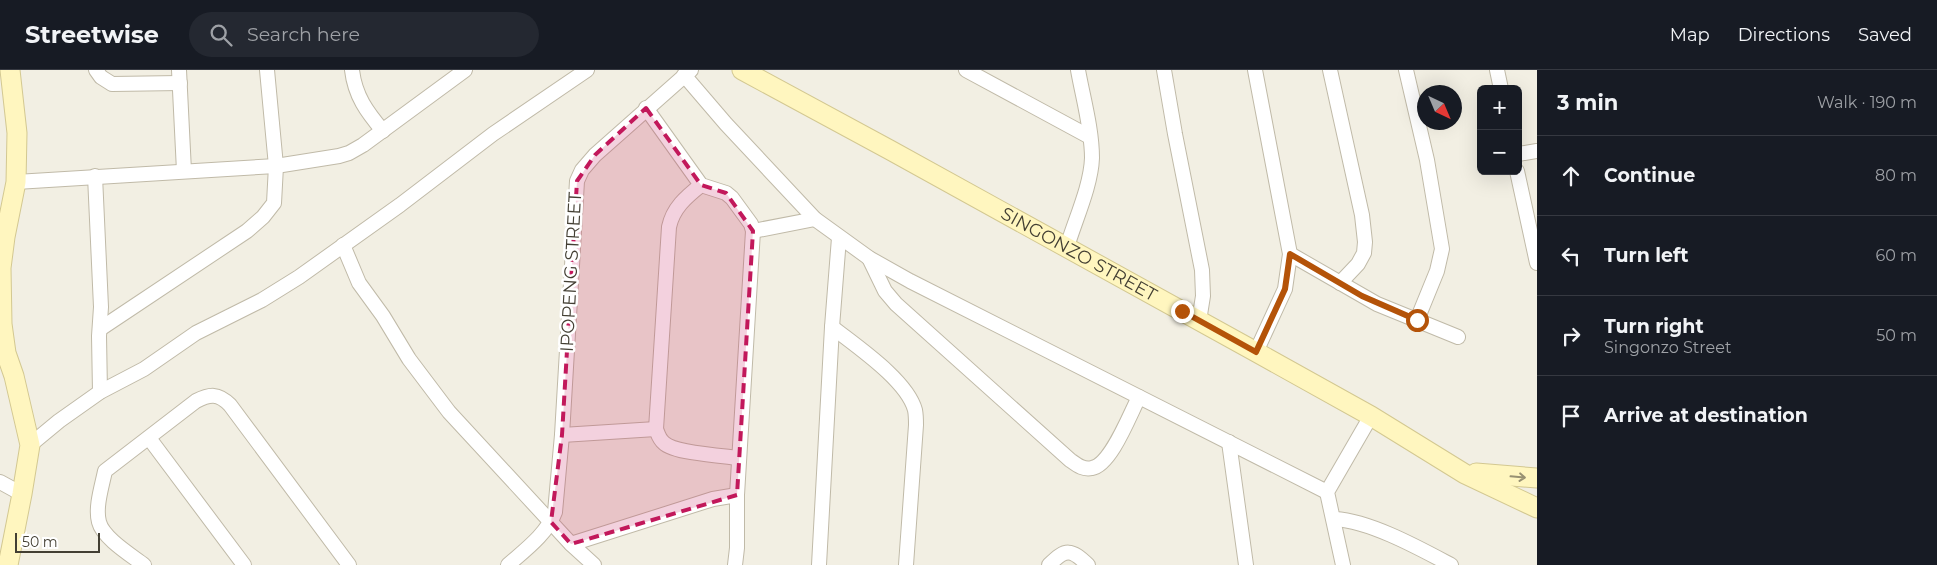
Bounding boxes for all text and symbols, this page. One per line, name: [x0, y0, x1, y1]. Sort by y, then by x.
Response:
search box: [189, 12, 539, 57]
text: Streetwise: [25, 20, 159, 49]
icon: search: [207, 21, 235, 49]
text: Search here: [247, 23, 360, 46]
text: Map: [1670, 24, 1710, 46]
text: Directions: [1738, 24, 1830, 46]
text: Saved: [1858, 24, 1912, 46]
north arrow: [1417, 85, 1462, 130]
map controls: [1477, 85, 1522, 175]
button: +: [1477, 85, 1522, 130]
text: 3 min: [1557, 90, 1618, 115]
text: Walk · 190 m: [1817, 93, 1917, 112]
button: −: [1477, 130, 1522, 175]
icon: ahead: [1557, 162, 1585, 190]
text: Continue: [1604, 164, 1695, 187]
text: 80 m: [1875, 166, 1917, 185]
street label: IPOPENG STREET: [556, 191, 586, 353]
street label: SINGONZO STREET: [997, 202, 1161, 306]
icon: left: [1557, 242, 1585, 270]
text: Turn left: [1604, 244, 1689, 267]
text: 60 m: [1875, 246, 1917, 265]
route end: [1171, 300, 1194, 323]
route start: [1406, 309, 1429, 332]
text: Turn right: [1604, 315, 1704, 338]
icon: right: [1557, 322, 1585, 350]
text: 50 m: [1876, 326, 1917, 345]
text: Singonzo Street: [1604, 338, 1731, 357]
icon: arrive: [1557, 402, 1585, 430]
text: Arrive at destination: [1604, 404, 1808, 427]
one-way arrow: [1510, 473, 1526, 482]
scale bar: [15, 530, 100, 553]
text: 50 m: [22, 533, 58, 551]

